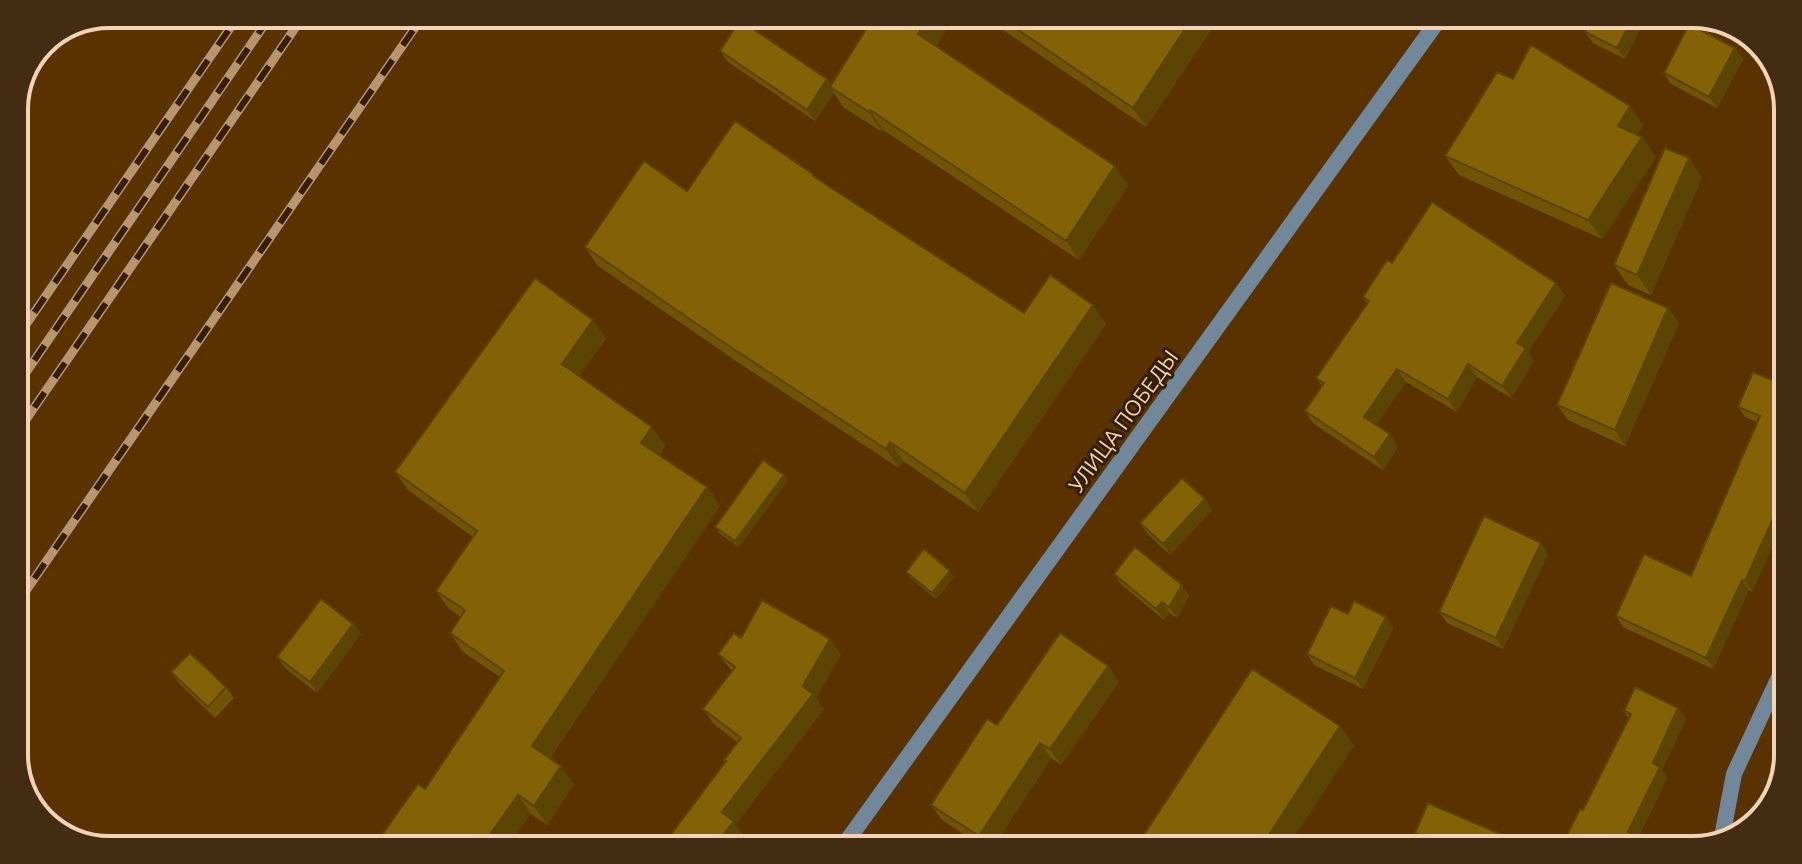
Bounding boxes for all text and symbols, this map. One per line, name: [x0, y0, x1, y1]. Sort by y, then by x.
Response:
street label: УЛИЦА ПОБЕДЫ: [1063, 345, 1183, 497]

